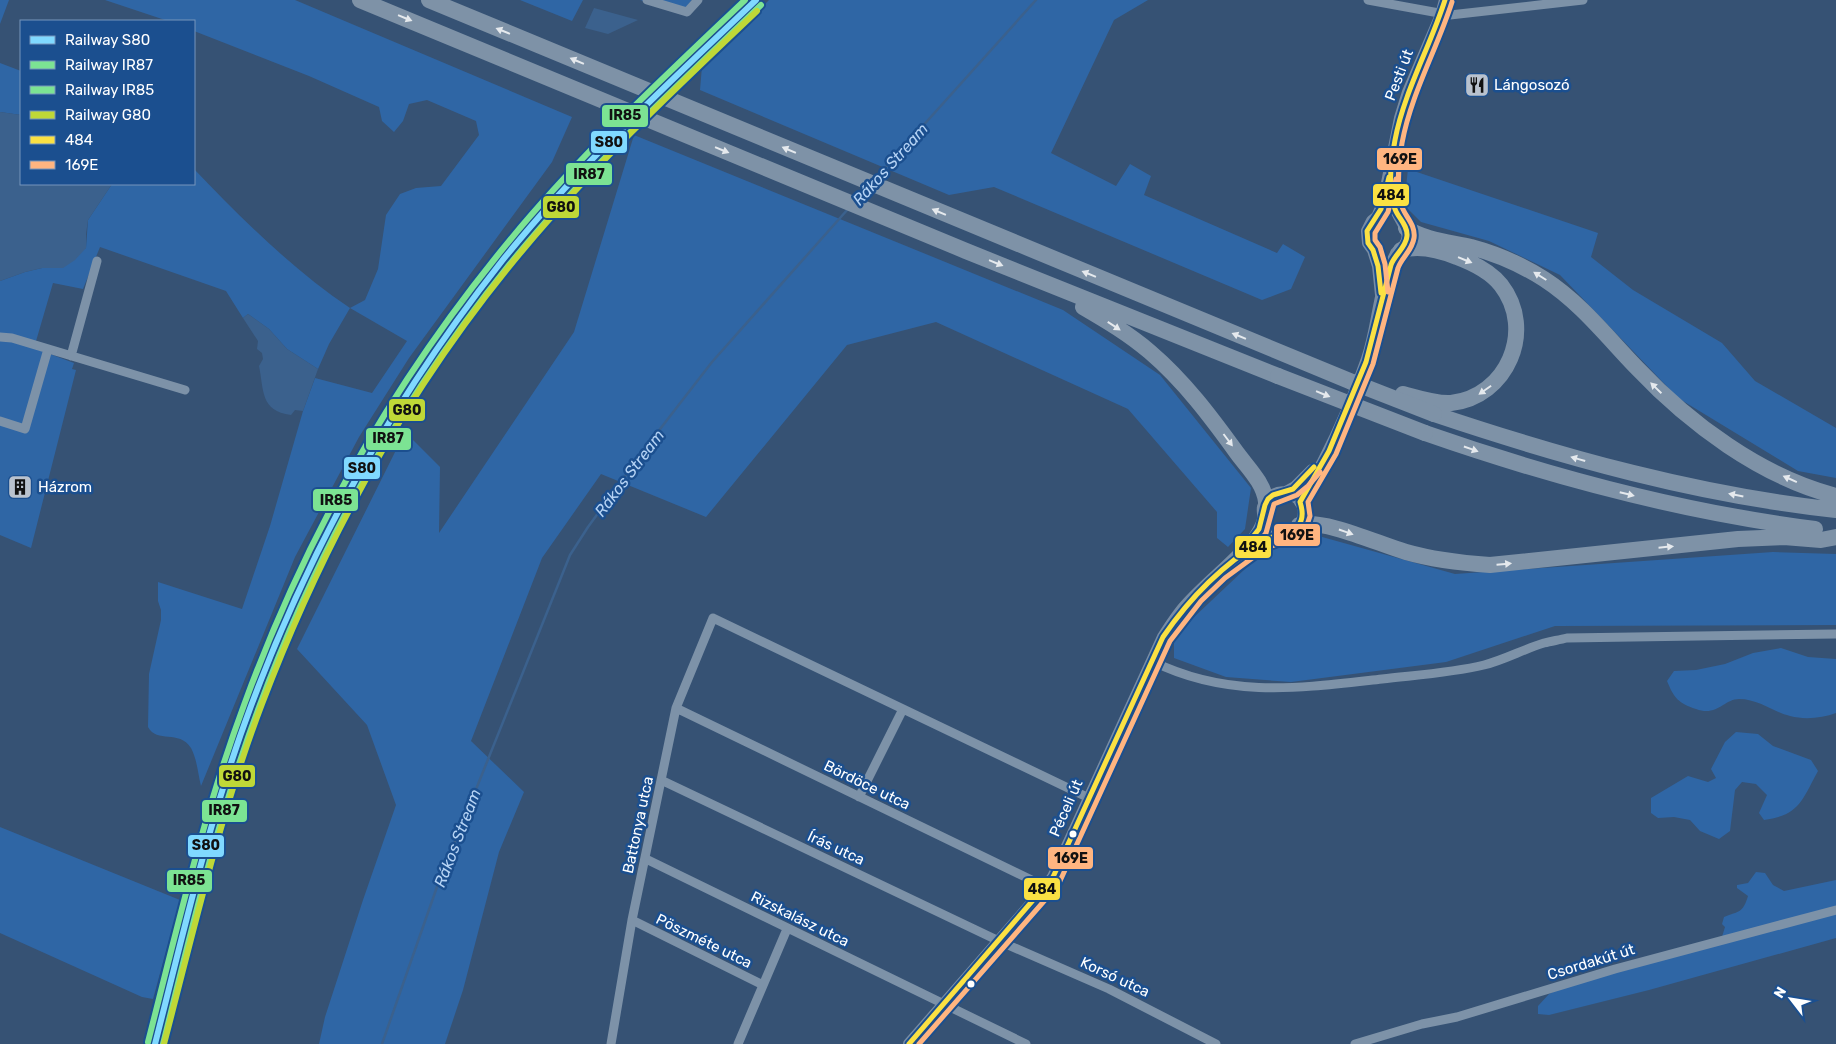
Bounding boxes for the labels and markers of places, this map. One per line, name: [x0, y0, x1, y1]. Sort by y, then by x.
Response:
restaurant icon: Lángosozó: [1464, 72, 1490, 98]
place label: Lángosozó: [1494, 76, 1570, 94]
building icon: Házrom: [7, 474, 33, 500]
place label: Házrom: [38, 478, 92, 496]
unlabelled marker: [1068, 829, 1078, 839]
unlabelled marker: [966, 979, 976, 989]

